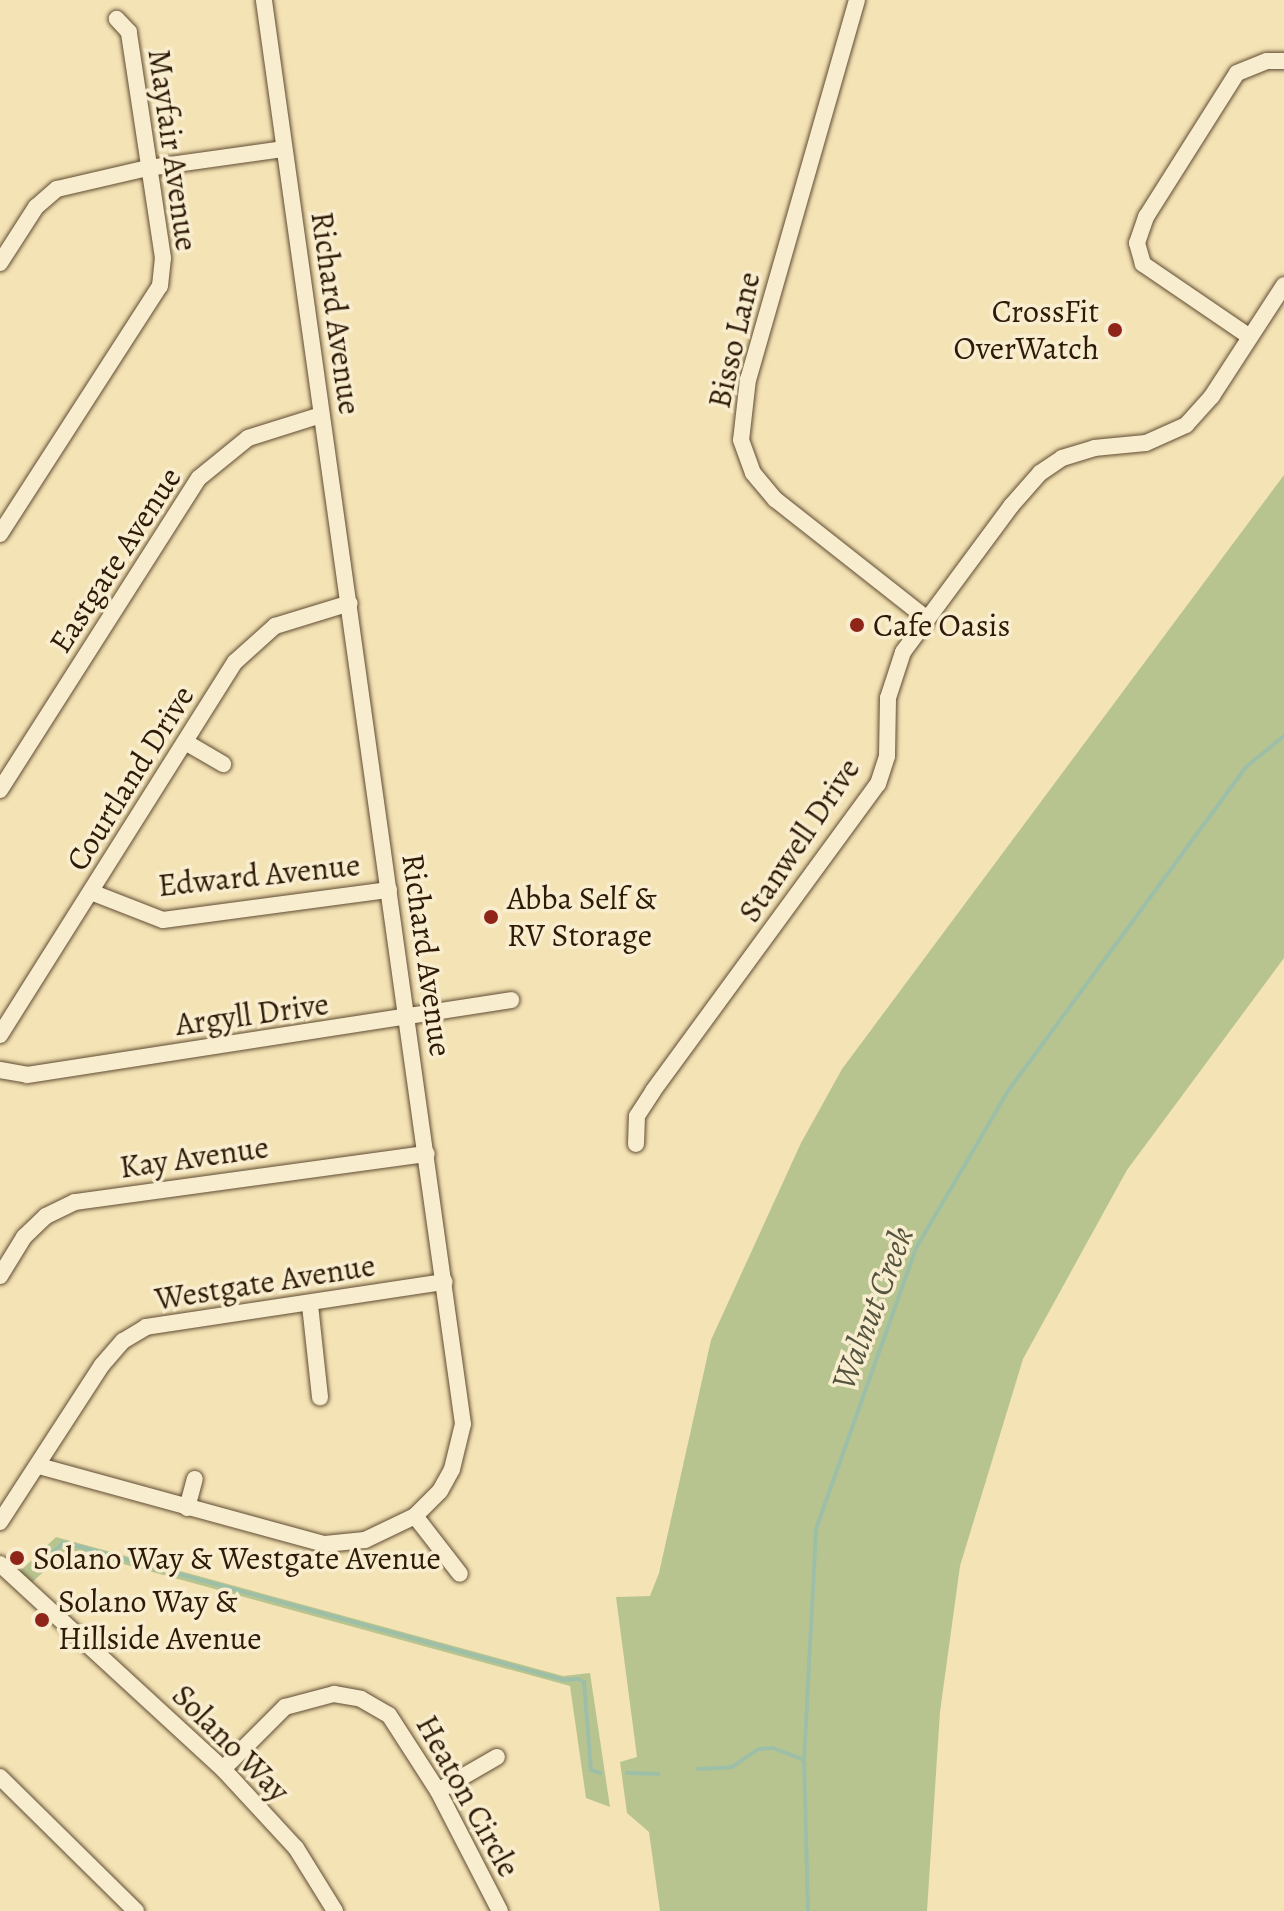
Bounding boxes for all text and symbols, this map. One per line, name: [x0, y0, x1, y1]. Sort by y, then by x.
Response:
street label: Mayfair Avenue: [140, 47, 206, 253]
street label: Richard Avenue: [303, 209, 369, 417]
street label: Bisso Lane: [700, 268, 768, 412]
place label: CrossFit OverWatch: [953, 293, 1099, 368]
marker: CrossFit OverWatch: [1106, 321, 1124, 339]
street label: Eastgate Avenue: [41, 460, 189, 660]
place label: Cafe Oasis: [873, 606, 1010, 644]
marker: Cafe Oasis: [848, 616, 866, 634]
street label: Courtland Drive: [58, 678, 202, 878]
street label: Stanwell Drive: [730, 751, 868, 929]
street label: Edward Avenue: [156, 845, 362, 905]
street label: Richard Avenue: [394, 851, 460, 1059]
place label: Abba Self & RV Storage: [507, 880, 657, 955]
marker: Abba Self & RV Storage: [482, 908, 500, 926]
street label: Argyll Drive: [173, 984, 331, 1044]
street label: Kay Avenue: [117, 1128, 271, 1186]
water label: Walnut Creek: [822, 1221, 922, 1395]
street label: Westgate Avenue: [152, 1246, 378, 1318]
place label: Solano Way & Westgate Avenue: [33, 1539, 441, 1577]
marker: Solano Way & Westgate Avenue: [8, 1549, 26, 1567]
place label: Solano Way & Hillside Avenue: [58, 1583, 261, 1658]
marker: Solano Way & Hillside Avenue: [33, 1611, 51, 1629]
street label: Solano Way: [164, 1676, 298, 1810]
street label: Heaton Circle: [408, 1708, 528, 1884]

